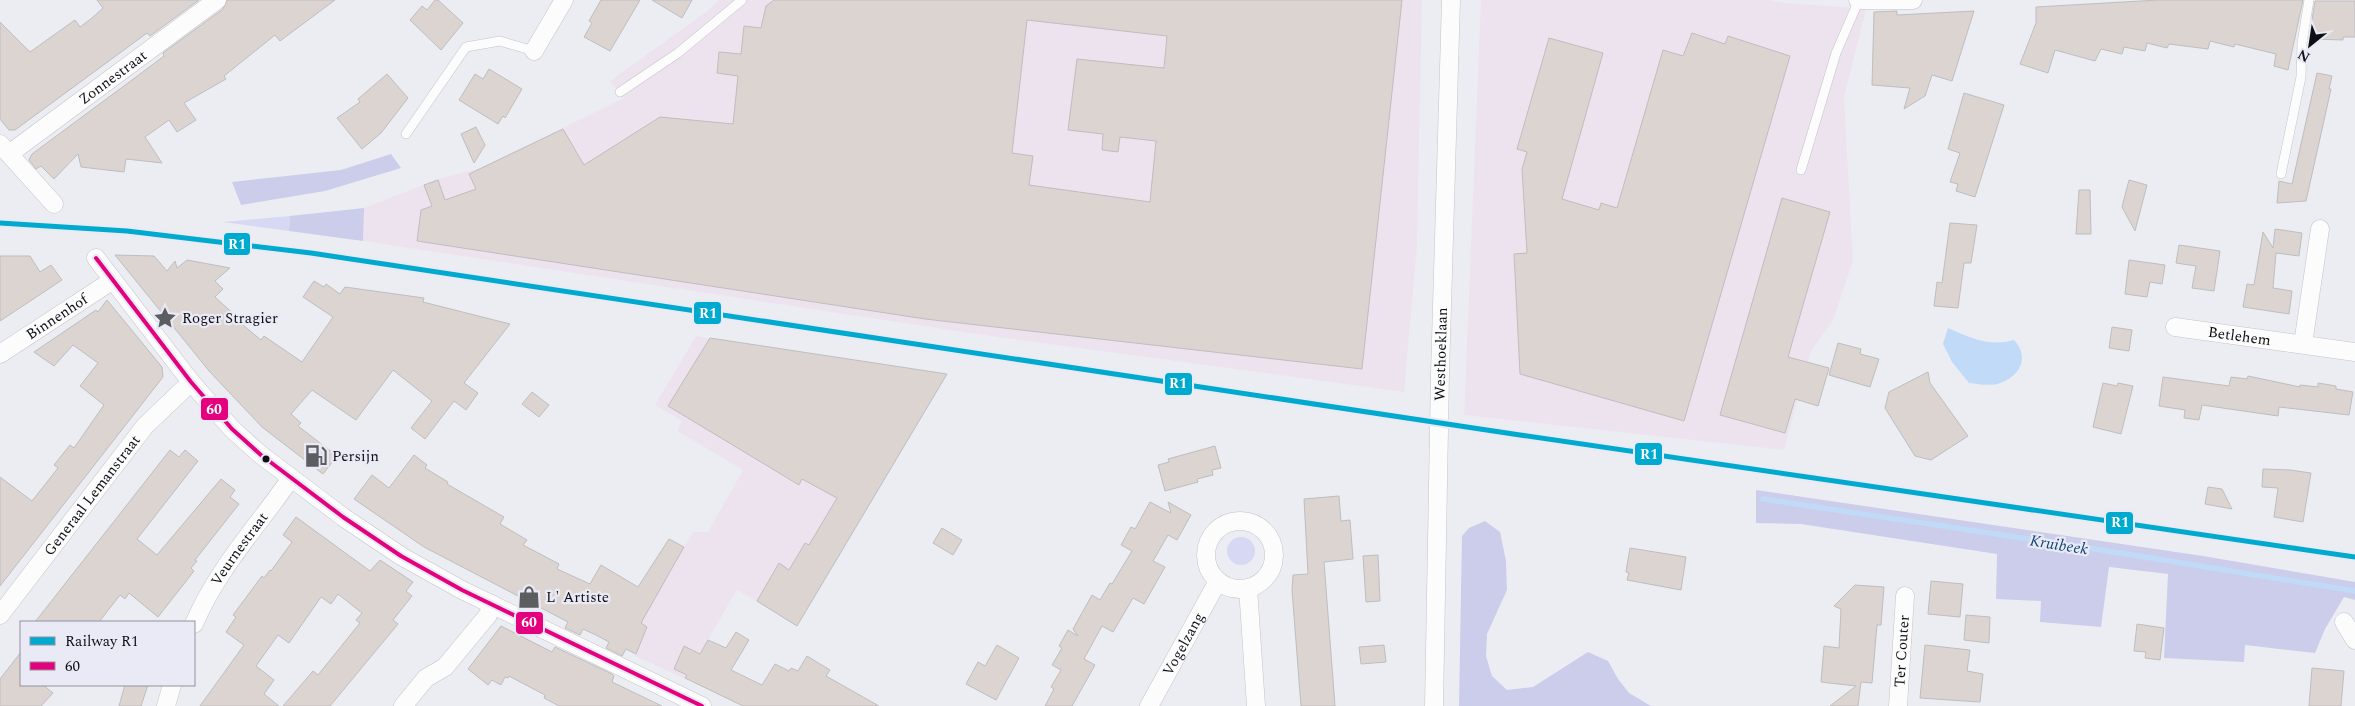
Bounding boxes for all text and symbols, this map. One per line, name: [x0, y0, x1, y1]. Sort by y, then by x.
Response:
north arrow: [2285, 20, 2335, 70]
street label: Zonnestraat: [74, 44, 152, 110]
text: N: [2294, 44, 2314, 68]
line badge: R1: [223, 232, 251, 256]
text: R1: [228, 234, 246, 255]
street label: Binnenhof: [21, 287, 94, 346]
line badge: R1: [693, 301, 722, 325]
text: R1: [699, 303, 717, 324]
place icon: Roger Stragier: [152, 305, 178, 331]
place label: Roger Stragier: [182, 307, 278, 330]
street label: Westhoeklaan: [1428, 307, 1453, 401]
street label: Betlehem: [2206, 320, 2272, 352]
line badge: R1: [1164, 372, 1193, 396]
text: R1: [1169, 373, 1187, 394]
line badge: 60: [200, 397, 229, 421]
text: 60: [206, 399, 222, 420]
street label: Generaal Lemanstraat: [38, 430, 146, 561]
line badge: R1: [1634, 442, 1663, 466]
fuel station icon: Persijn: [303, 443, 329, 469]
text: R1: [1640, 444, 1658, 465]
place label: Persijn: [332, 445, 379, 468]
unlabelled marker: [261, 454, 271, 464]
street label: Veurnestraat: [205, 507, 274, 590]
line badge: R1: [2105, 511, 2134, 535]
text: R1: [2111, 512, 2129, 533]
water label: Kruibeek: [2028, 529, 2090, 562]
shop icon: L' Artiste: [516, 584, 542, 610]
place label: L' Artiste: [546, 586, 609, 609]
street label: Vogelzang: [1156, 608, 1210, 680]
line badge: 60: [515, 611, 544, 635]
text: 60: [521, 612, 537, 633]
street label: Ter Couter: [1888, 614, 1915, 688]
legend: [20, 621, 195, 686]
text: Railway R1: [65, 630, 138, 653]
text: 60: [65, 655, 80, 678]

